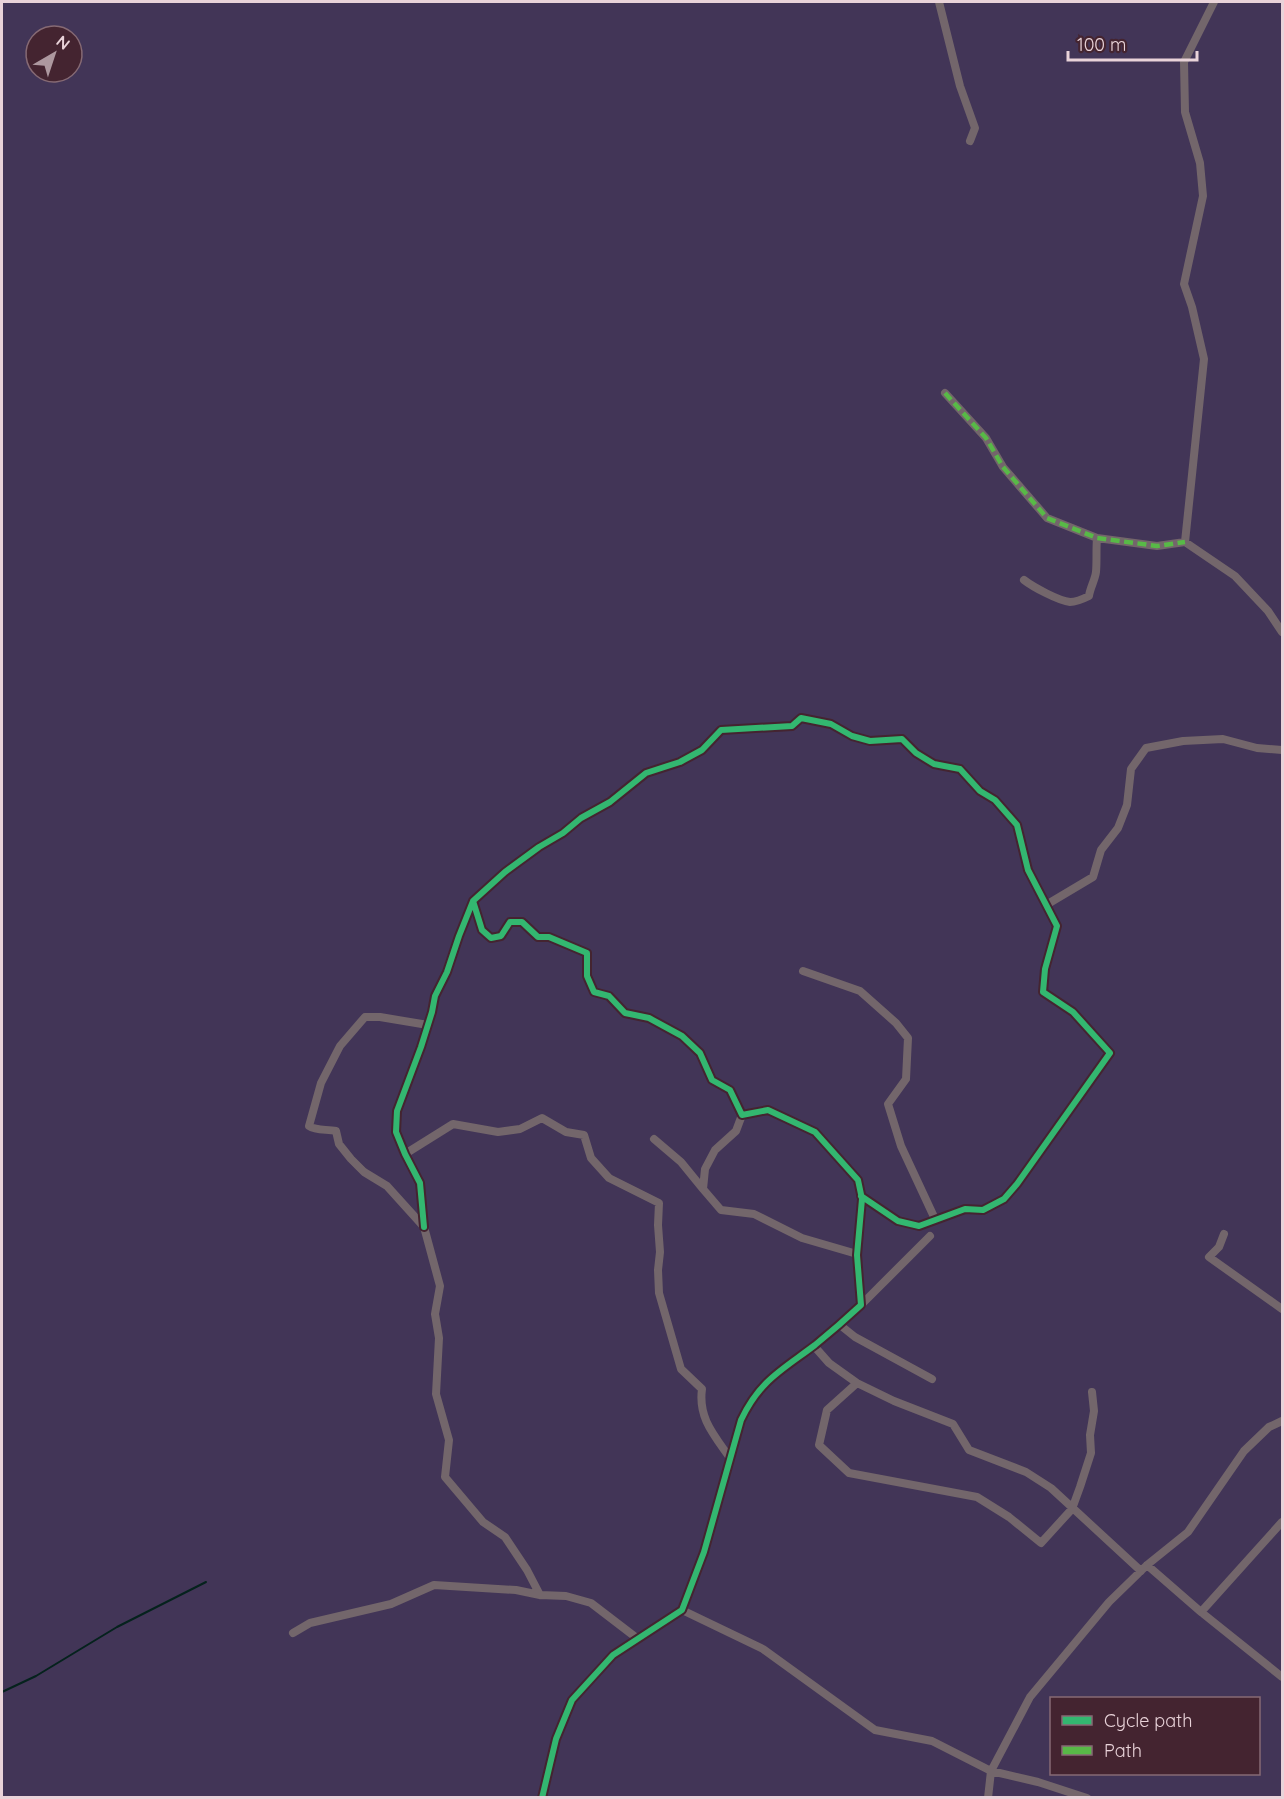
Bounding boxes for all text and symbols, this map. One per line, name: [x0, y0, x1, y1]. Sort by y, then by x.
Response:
north arrow: [24, 24, 84, 84]
scale bar: [1068, 24, 1197, 62]
text: N: [53, 31, 74, 54]
text: 100 m: [1077, 33, 1126, 56]
legend: [1050, 1697, 1260, 1775]
text: Cycle path: [1104, 1709, 1192, 1732]
text: Path: [1104, 1739, 1142, 1762]

